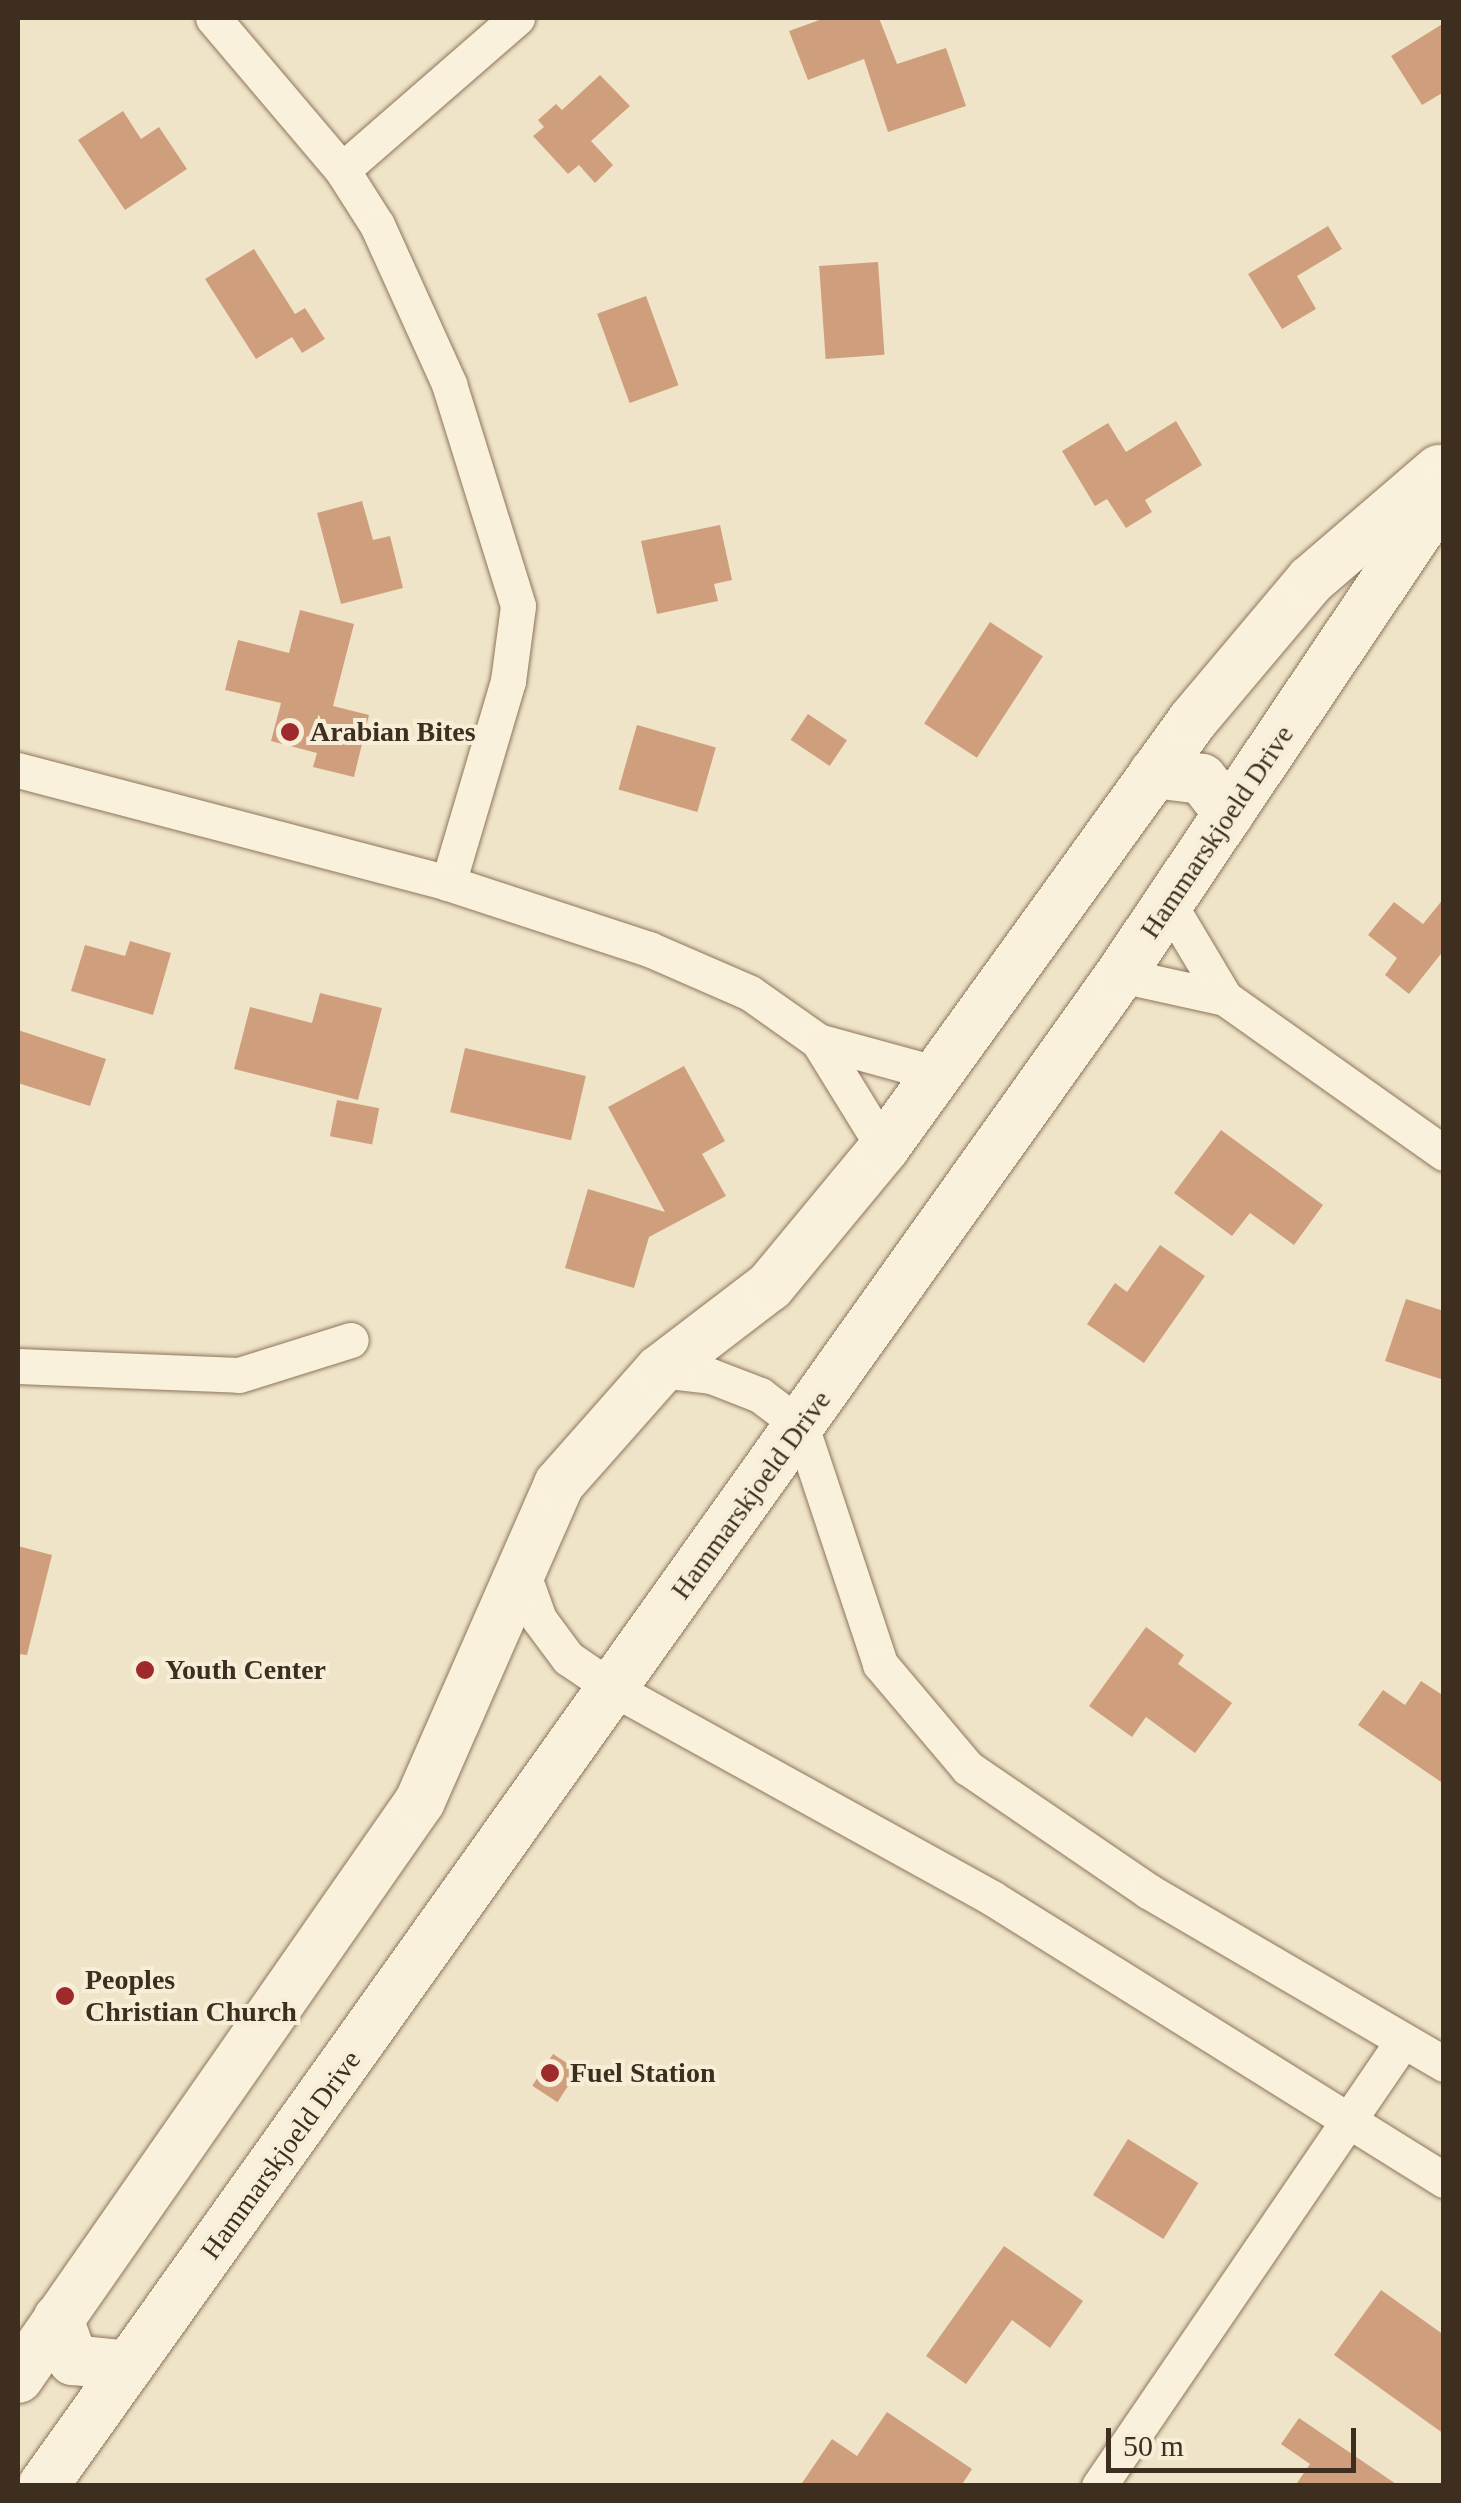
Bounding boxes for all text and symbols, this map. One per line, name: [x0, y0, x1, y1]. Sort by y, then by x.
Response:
place label: Arabian Bites: [310, 715, 476, 749]
street label: Hammarskjoeld Drive: [1133, 719, 1301, 945]
marker: Arabian Bites: [279, 721, 301, 743]
street label: Hammarskjoeld Drive: [664, 1384, 838, 1606]
place label: Youth Center: [165, 1653, 326, 1687]
marker: Youth Center: [134, 1659, 156, 1681]
place label: Peoples Christian Church: [85, 1963, 297, 2029]
marker: Peoples Christian Church: [54, 1985, 76, 2007]
street label: Hammarskjoeld Drive: [194, 2044, 368, 2266]
place label: Fuel Station: [570, 2056, 715, 2090]
marker: Fuel Station: [539, 2062, 561, 2084]
scale bar: [1111, 2408, 1361, 2470]
text: 50 m: [1123, 2429, 1184, 2462]

